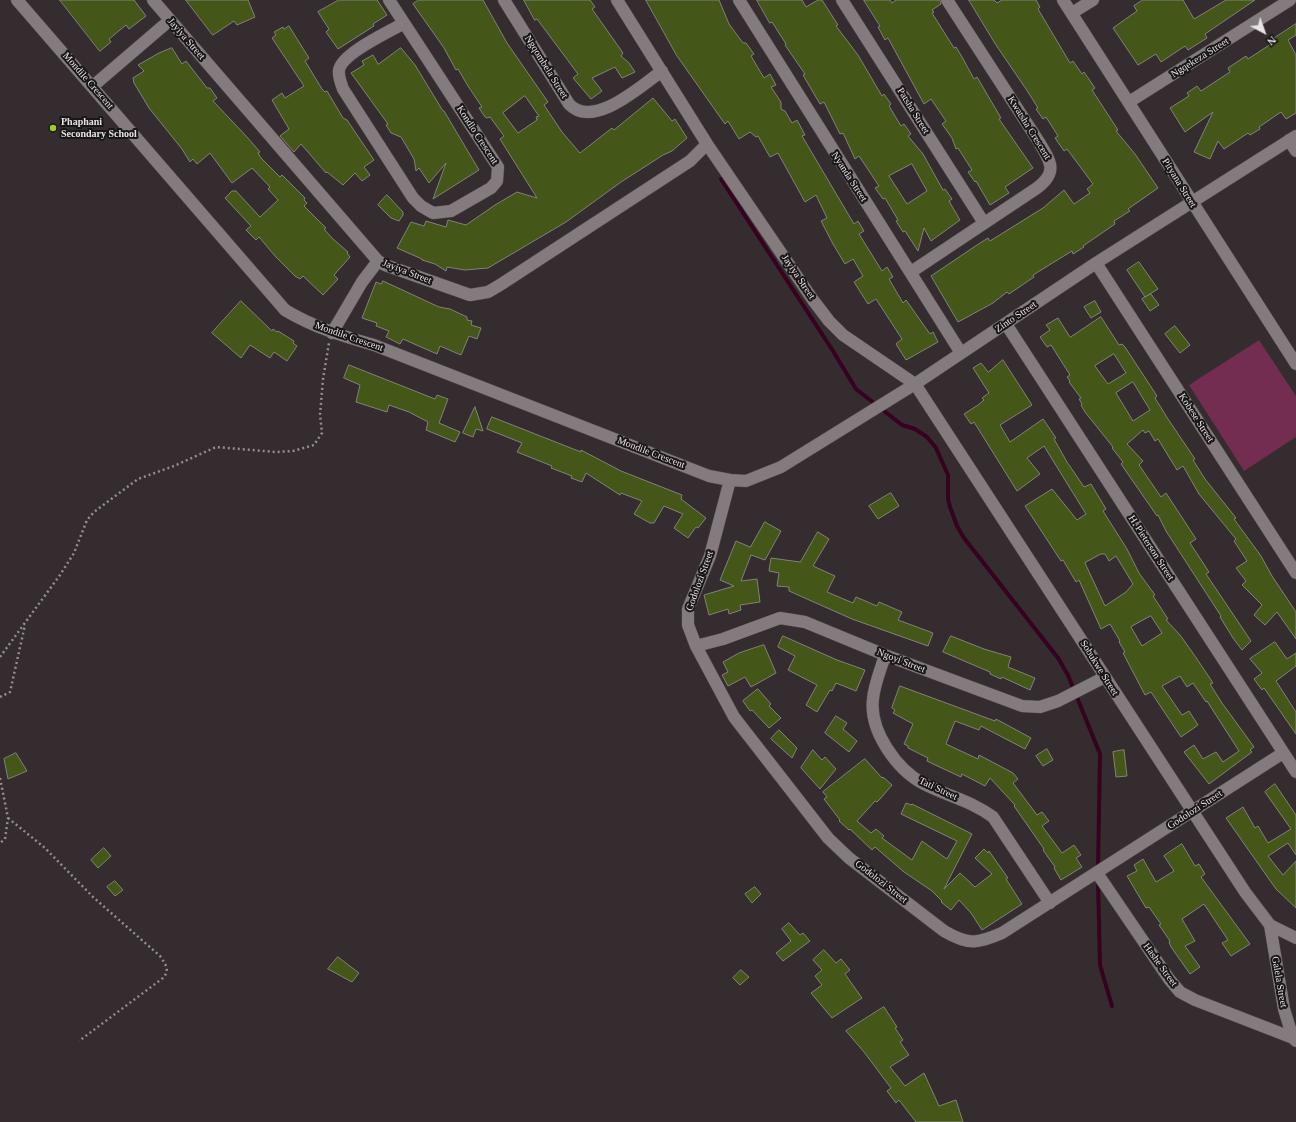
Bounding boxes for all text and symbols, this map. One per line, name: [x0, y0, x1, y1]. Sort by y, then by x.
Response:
north arrow: [1244, 12, 1284, 52]
street label: Jayiya Street: [165, 16, 207, 62]
street label: Ngqombela Street: [522, 33, 570, 101]
text: N: [1265, 34, 1279, 48]
street label: Ngqekeza Street: [1169, 35, 1231, 81]
street label: Mondile Crescent: [60, 50, 116, 112]
street label: Patsha Street: [894, 86, 932, 136]
street label: Kwatsha Crescent: [1005, 94, 1053, 162]
street label: Kondlo Crescent: [454, 103, 500, 167]
place label: Phaphani Secondary School: [61, 116, 137, 140]
marker: Phaphani Secondary School: [48, 123, 58, 133]
street label: Nyanda Street: [828, 150, 870, 204]
street label: Pityana Street: [1159, 156, 1199, 210]
street label: Jayiya Street: [779, 252, 817, 302]
street label: Jayiya Street: [381, 257, 433, 287]
street label: Zinto Street: [993, 299, 1039, 335]
street label: Mondile Crescent: [313, 320, 385, 354]
street label: Kobese Street: [1176, 391, 1216, 445]
street label: Mondile Crescent: [616, 435, 686, 471]
street label: H. Pieterson Street: [1125, 513, 1177, 583]
street label: Godolozi Street: [684, 549, 716, 613]
street label: Sobukwe Street: [1077, 638, 1121, 698]
street label: Ngoyi Street: [875, 646, 927, 676]
street label: Tati Street: [917, 775, 959, 803]
street label: Godolozi Street: [1165, 788, 1225, 832]
street label: Godolozi Street: [852, 858, 910, 906]
street label: Hashe Street: [1140, 941, 1180, 989]
street label: Galela Street: [1269, 955, 1289, 1009]

